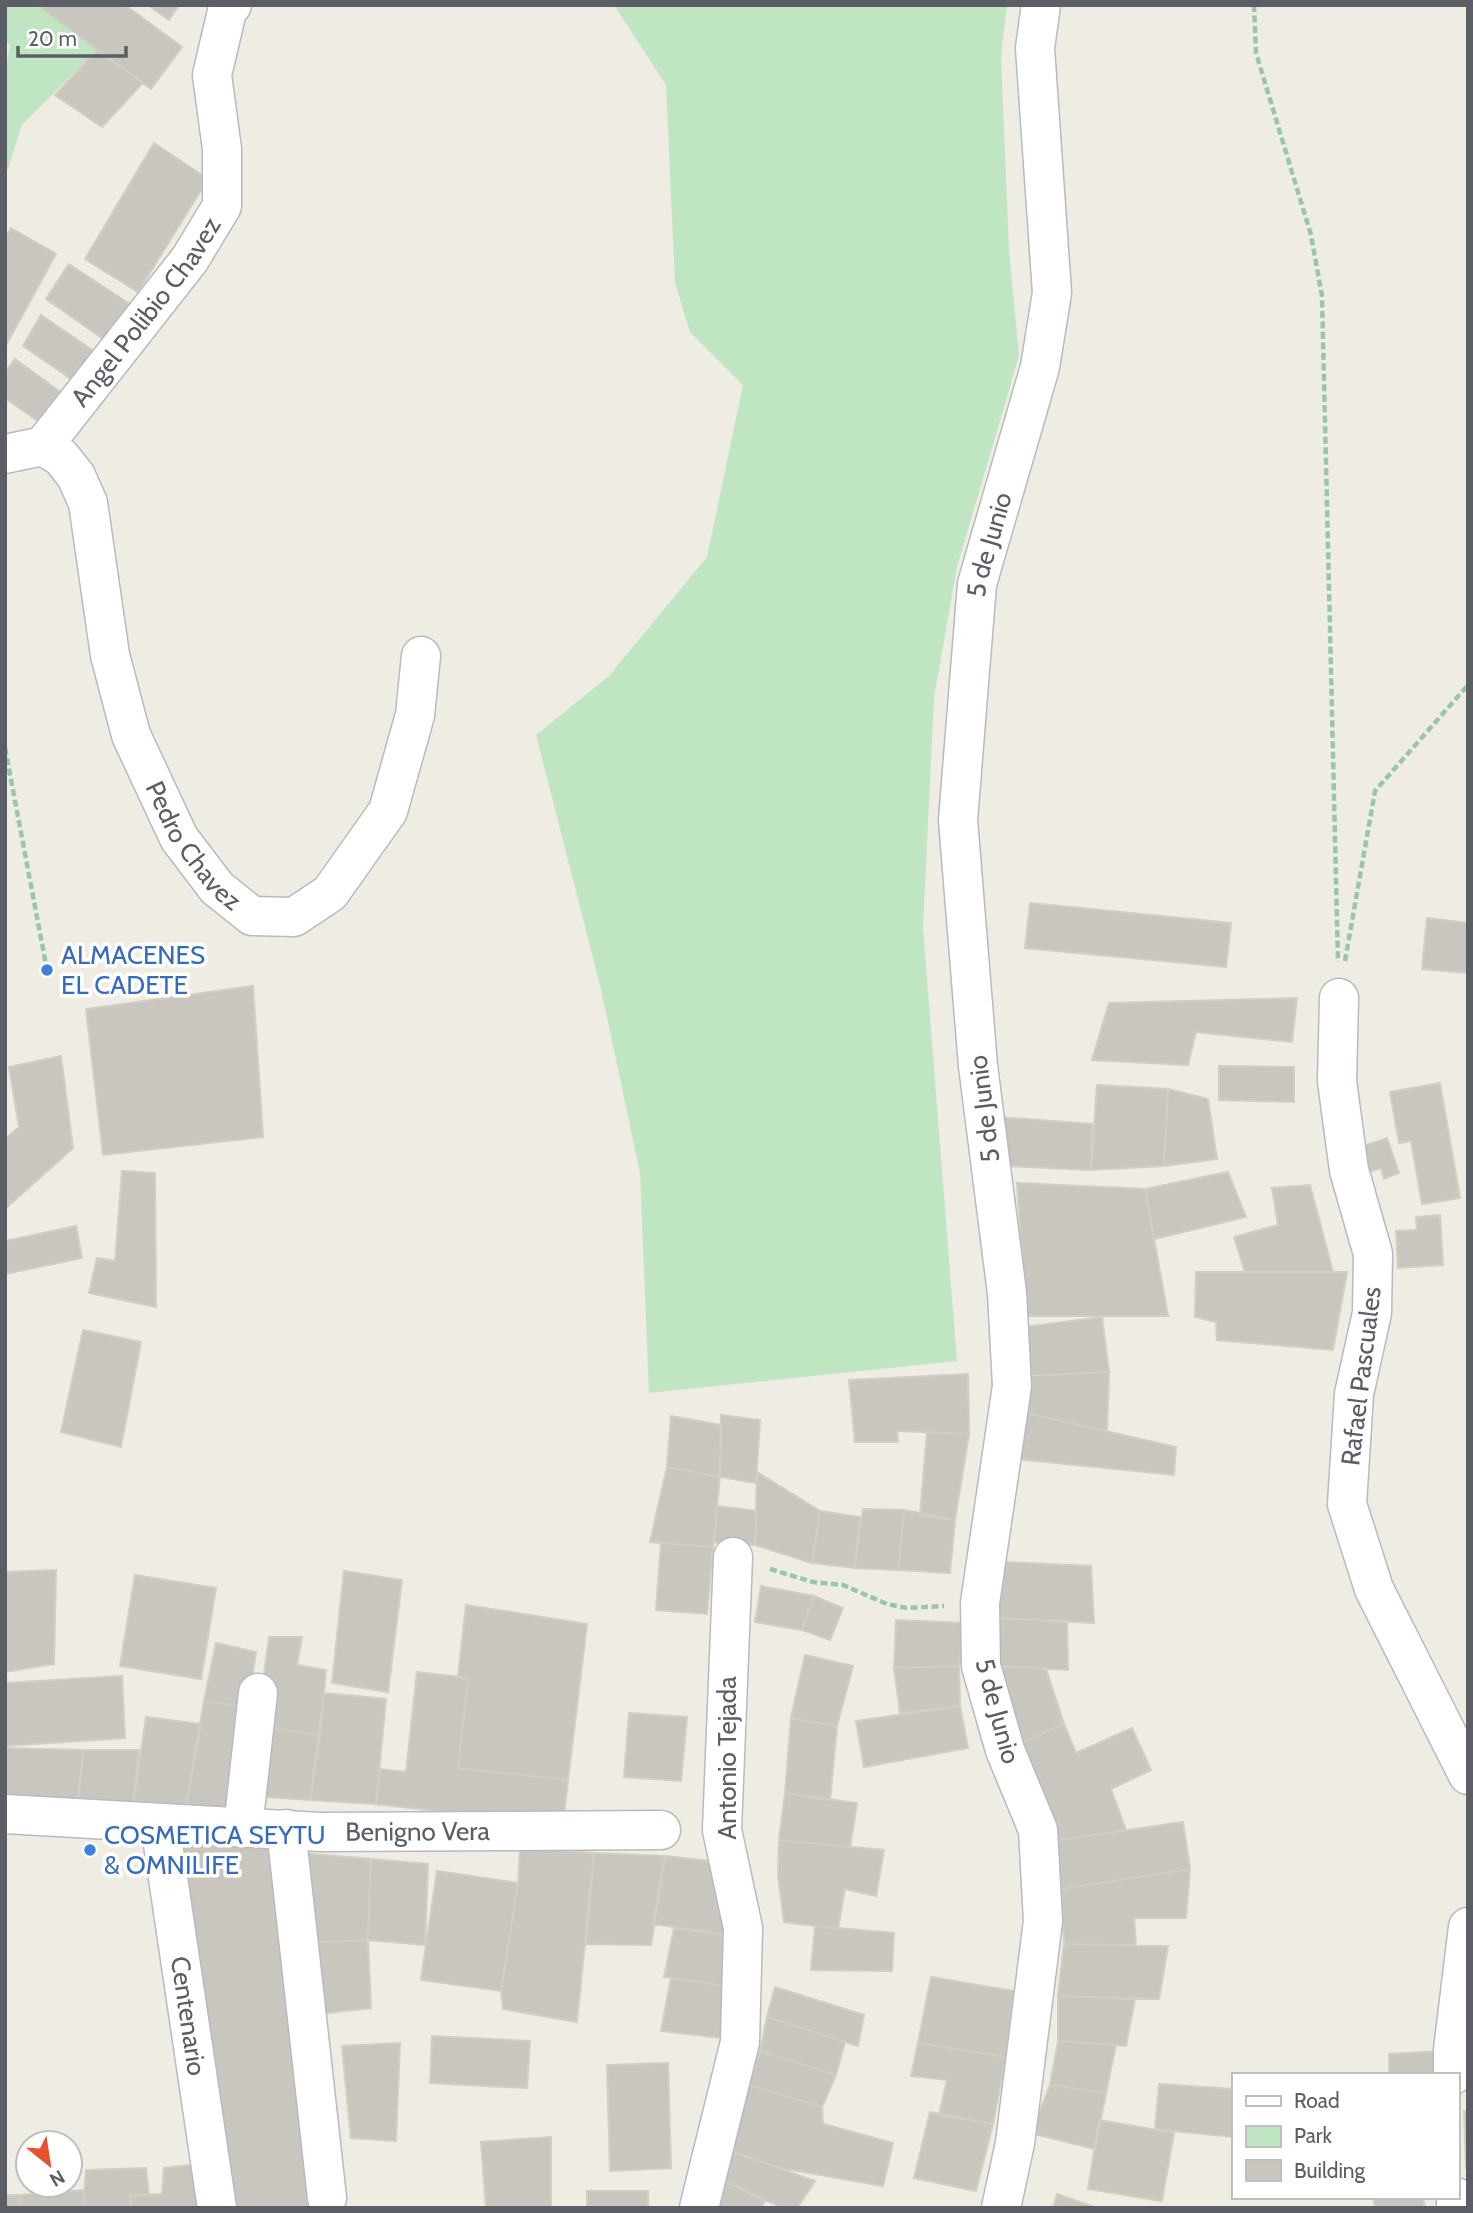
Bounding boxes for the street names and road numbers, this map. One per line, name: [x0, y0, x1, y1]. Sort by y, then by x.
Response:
street label: Angel Polibio Chavez: [64, 211, 228, 413]
street label: 5 de Junio: [960, 489, 1019, 598]
street label: Pedro Chavez: [139, 776, 248, 917]
street label: 5 de Junio: [962, 1054, 1006, 1164]
street label: Rafael Pascuales: [1334, 1285, 1388, 1467]
street label: 5 de Junio: [969, 1655, 1027, 1767]
street label: Antonio Tejada: [711, 1676, 743, 1840]
street label: Benigno Vera: [345, 1815, 490, 1848]
street label: Centenario: [164, 1954, 213, 2078]

